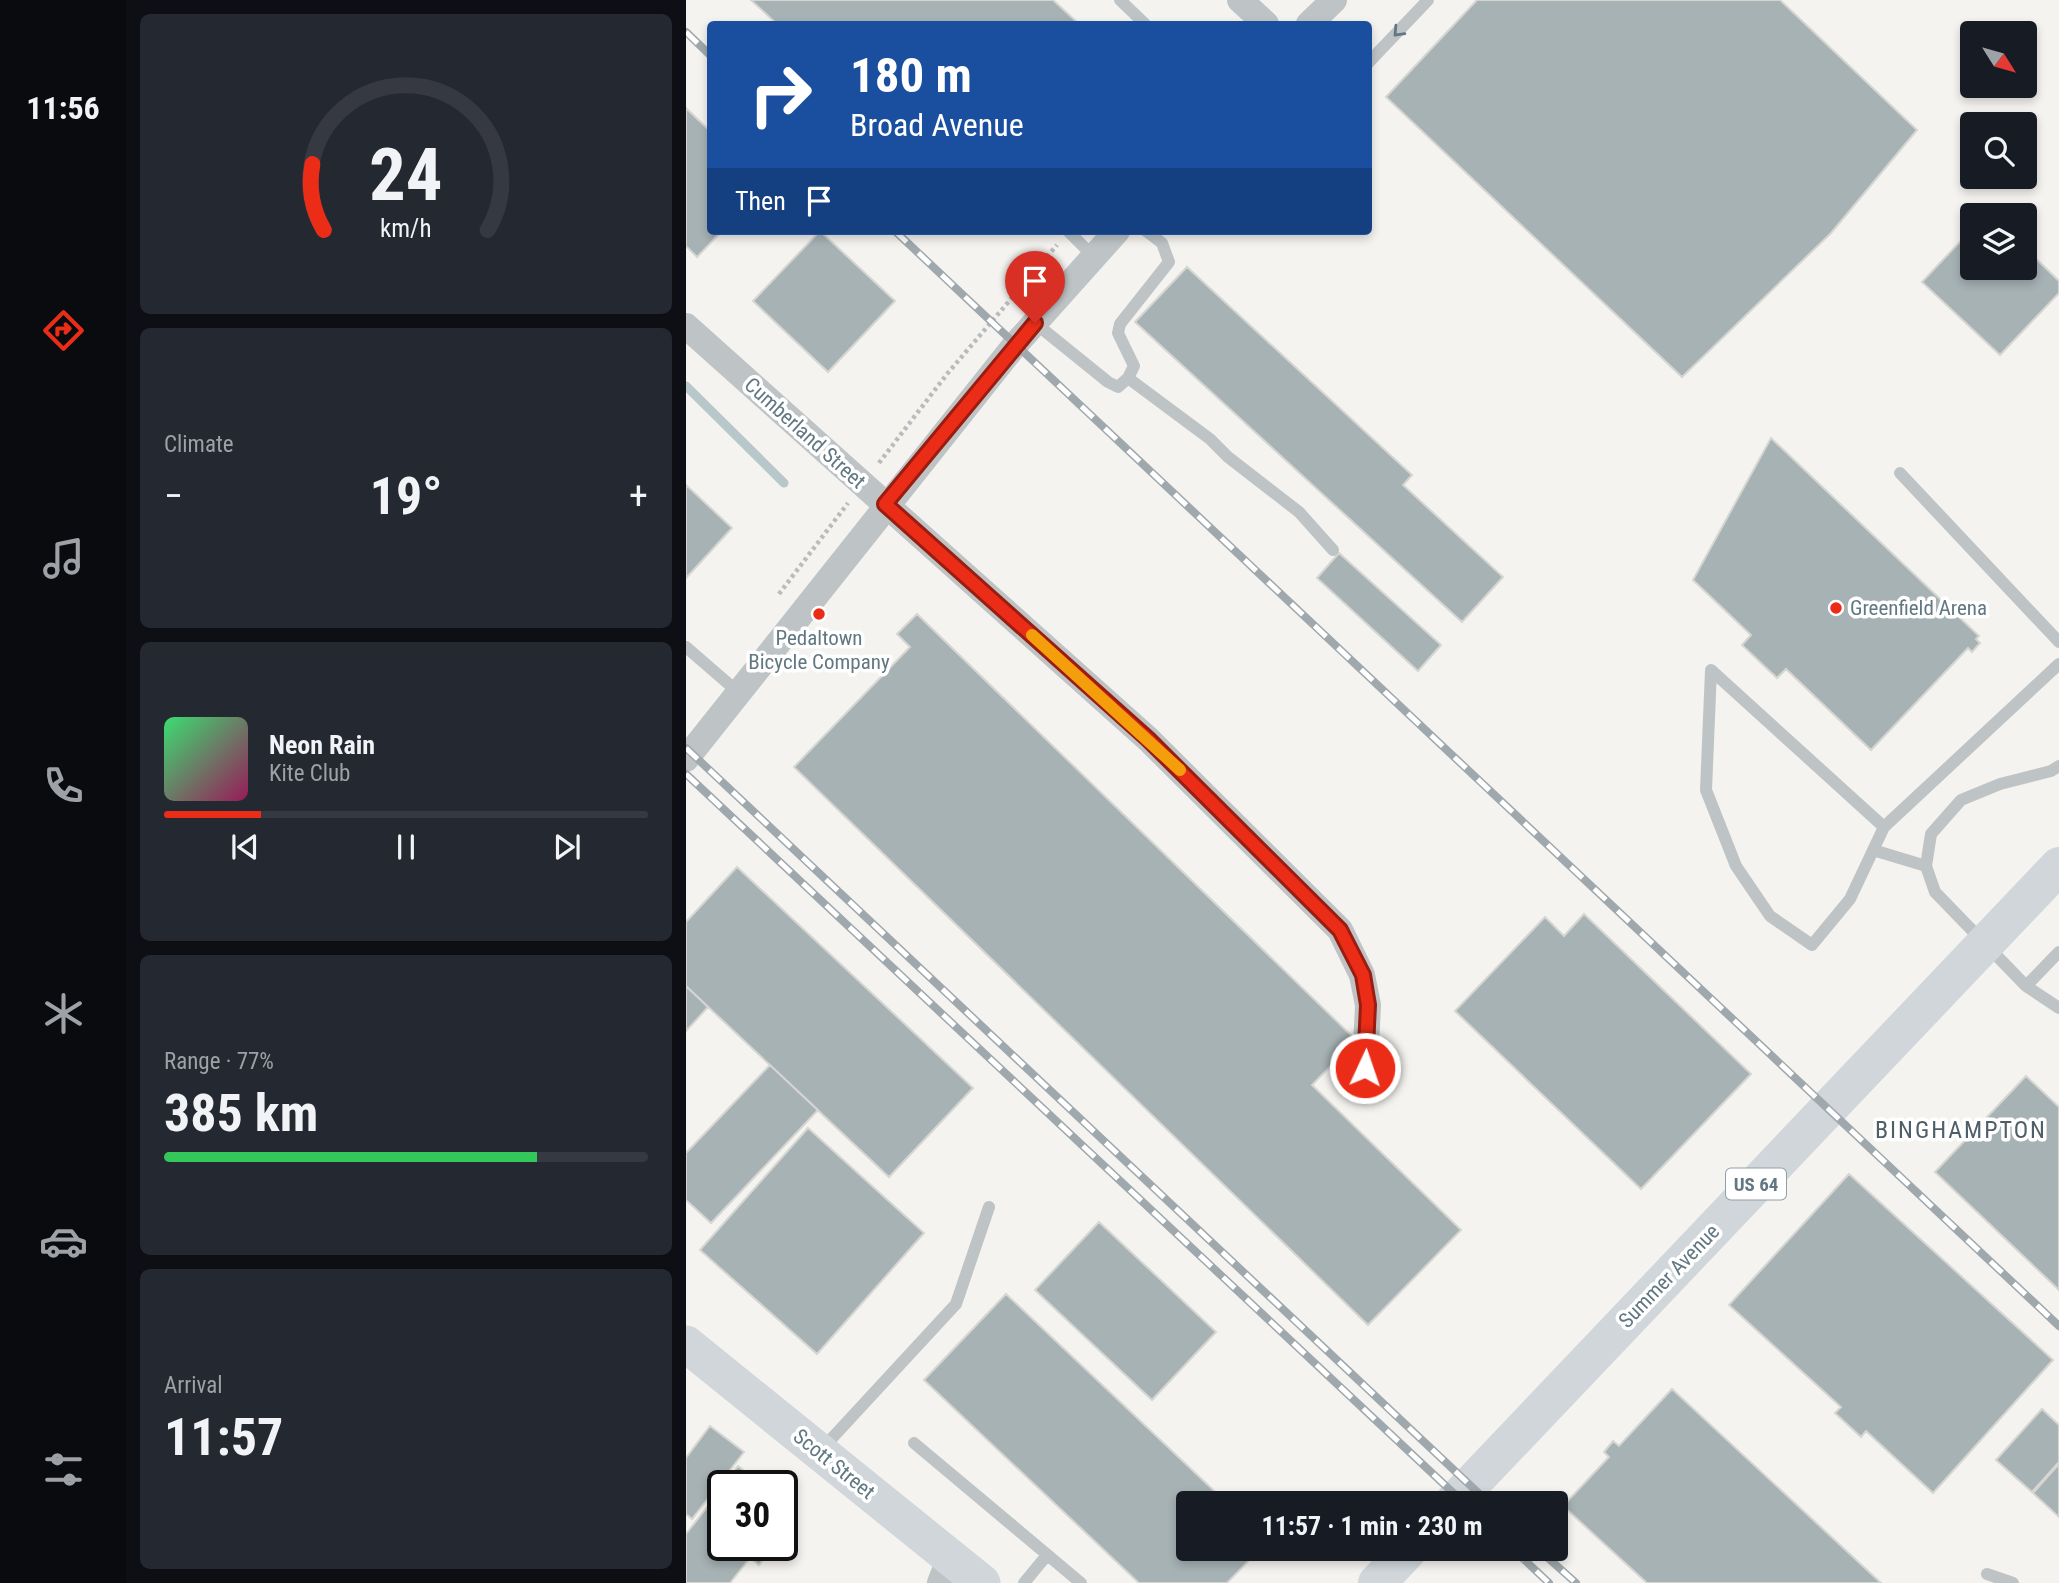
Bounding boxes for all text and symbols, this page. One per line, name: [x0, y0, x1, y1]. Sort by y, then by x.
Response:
north arrow: [1960, 21, 2037, 98]
map controls: [1960, 21, 2037, 280]
one-way arrow: [1394, 24, 1407, 37]
text: 180 m: [850, 47, 972, 104]
icon: right: [735, 49, 826, 140]
text: 11:56: [26, 89, 100, 127]
text: Broad Avenue: [850, 106, 1024, 144]
button: search: [1960, 112, 2037, 189]
text: 24: [369, 132, 443, 218]
icon: arrive: [800, 182, 838, 220]
text: Then: [735, 186, 786, 216]
button: layers: [1960, 203, 2037, 280]
text: km/h: [380, 214, 432, 243]
pin: [1005, 251, 1065, 323]
icon: arrive: [1016, 262, 1054, 300]
icon: directions: [39, 306, 88, 355]
street label: Cumberland Street: [740, 373, 870, 493]
text: Climate: [164, 431, 234, 458]
text: 19°: [370, 466, 442, 527]
text: −: [164, 474, 183, 518]
text: +: [629, 474, 648, 518]
icon: music: [39, 534, 88, 583]
place label: Greenfield Arena: [1850, 596, 1987, 620]
marker: Greenfield Arena: [1828, 600, 1844, 616]
marker: Pedaltown Bicycle Company: [811, 606, 827, 622]
place label: Pedaltown Bicycle Company: [748, 626, 890, 674]
text: Neon Rain: [269, 730, 375, 760]
text: Kite Club: [269, 760, 350, 787]
icon: phone: [39, 761, 88, 810]
icon: previous: [226, 828, 264, 866]
icon: pause: [387, 828, 425, 866]
icon: next: [548, 828, 586, 866]
icon: climate: [39, 989, 88, 1038]
position arrow: [1328, 1031, 1402, 1105]
text: Range · 77%: [164, 1048, 274, 1075]
text: 385 km: [164, 1083, 318, 1144]
district label: BINGHAMPTON: [1875, 1116, 2047, 1144]
road number: US 64: [1726, 1168, 1786, 1200]
icon: car: [39, 1217, 88, 1266]
street label: Summer Avenue: [1614, 1219, 1724, 1333]
text: Arrival: [164, 1372, 223, 1399]
text: 11:57: [164, 1407, 283, 1468]
street label: Scott Street: [789, 1424, 879, 1504]
icon: filters: [39, 1445, 88, 1494]
speed limit sign: 30: [707, 1470, 798, 1561]
text: 11:57 · 1 min · 230 m: [1262, 1511, 1482, 1541]

